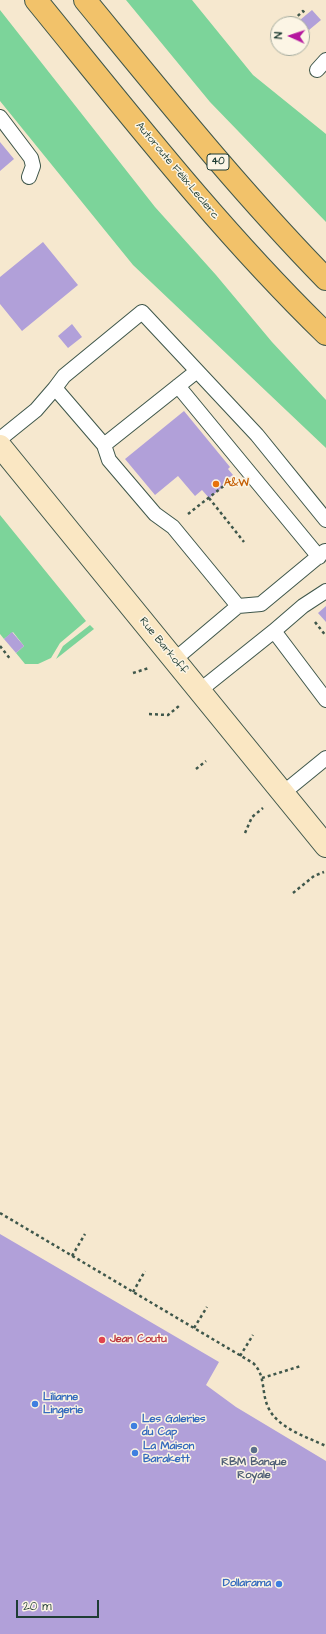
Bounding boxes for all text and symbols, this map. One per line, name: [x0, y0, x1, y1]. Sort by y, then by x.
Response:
north arrow: [270, 16, 310, 56]
text: N: [271, 32, 286, 39]
street label: Autoroute Félix-Leclerc: [133, 120, 221, 222]
road number: 40: [207, 154, 229, 170]
place label: A&W: [224, 477, 249, 491]
marker: A&W: [211, 479, 221, 489]
street label: Rue Barkoff: [136, 615, 190, 677]
place label: Jean Coutu: [110, 1333, 167, 1347]
marker: Jean Coutu: [97, 1335, 107, 1345]
place label: Lilianne Lingerie: [43, 1391, 83, 1417]
marker: Lilianne Lingerie: [30, 1399, 40, 1409]
place label: Les Galeries du Cap: [142, 1413, 206, 1439]
marker: Les Galeries du Cap: [129, 1421, 139, 1431]
place label: La Maison Barakett: [143, 1440, 194, 1466]
marker: RBM Banque Royale: [249, 1445, 259, 1455]
marker: La Maison Barakett: [130, 1448, 140, 1458]
place label: RBM Banque Royale: [221, 1456, 287, 1482]
place label: Dollarama: [223, 1577, 271, 1591]
marker: Dollarama: [274, 1579, 284, 1589]
scale bar: [18, 1592, 101, 1618]
text: 20 m: [23, 1598, 52, 1615]

